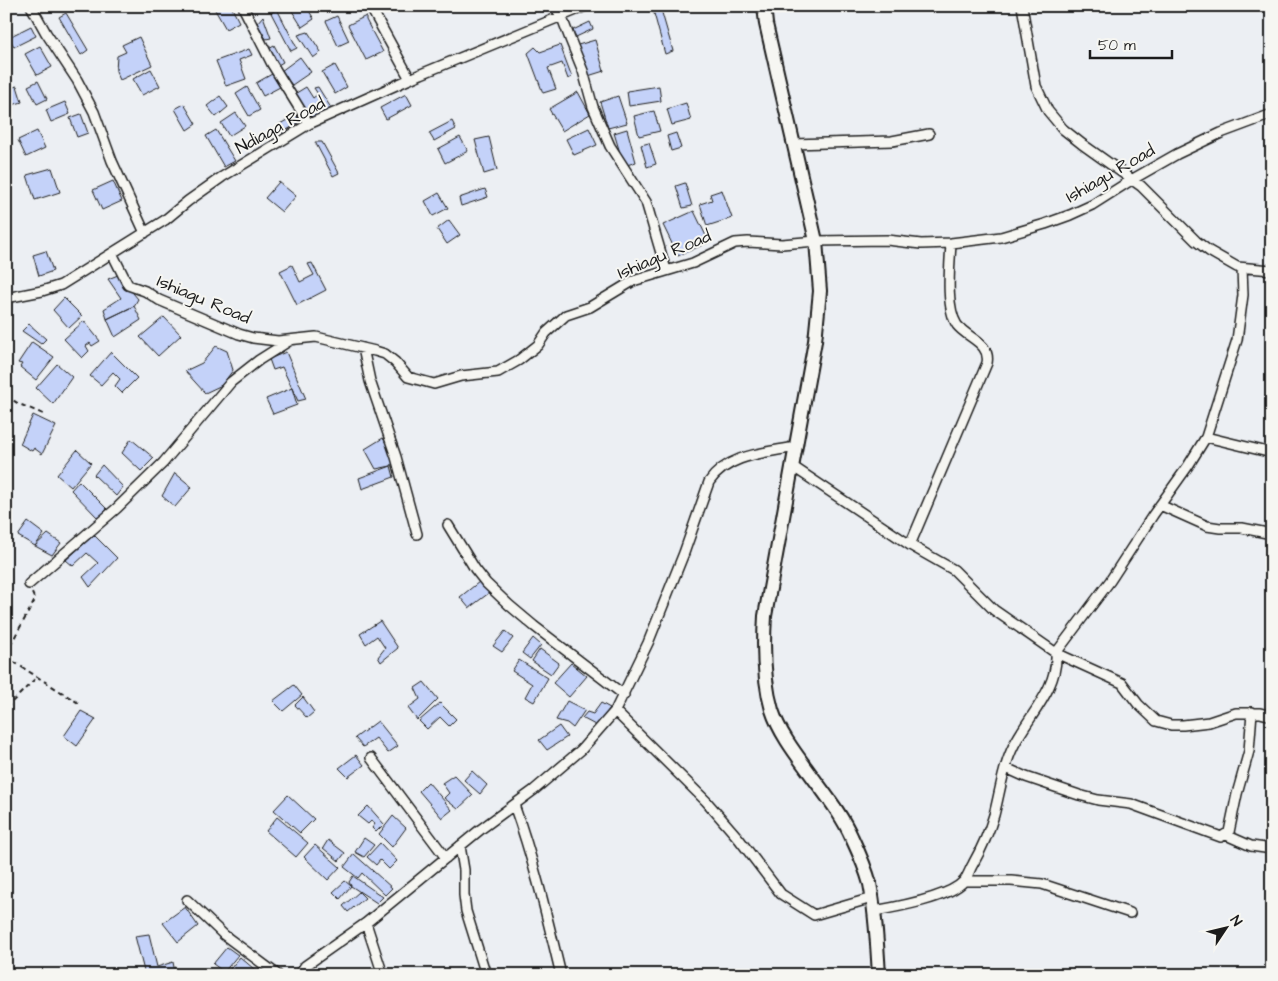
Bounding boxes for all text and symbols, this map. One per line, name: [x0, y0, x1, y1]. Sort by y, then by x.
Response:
scale bar: [1090, 28, 1173, 60]
text: 50 m: [1098, 35, 1136, 56]
street label: Ndiaga Road: [231, 90, 330, 161]
street label: Ishiagu Road: [1061, 138, 1160, 210]
street label: Ishiagu Road: [614, 224, 715, 286]
street label: Ishiagu Road: [153, 269, 254, 331]
north arrow: [1200, 904, 1250, 954]
text: N: [1225, 912, 1247, 931]

